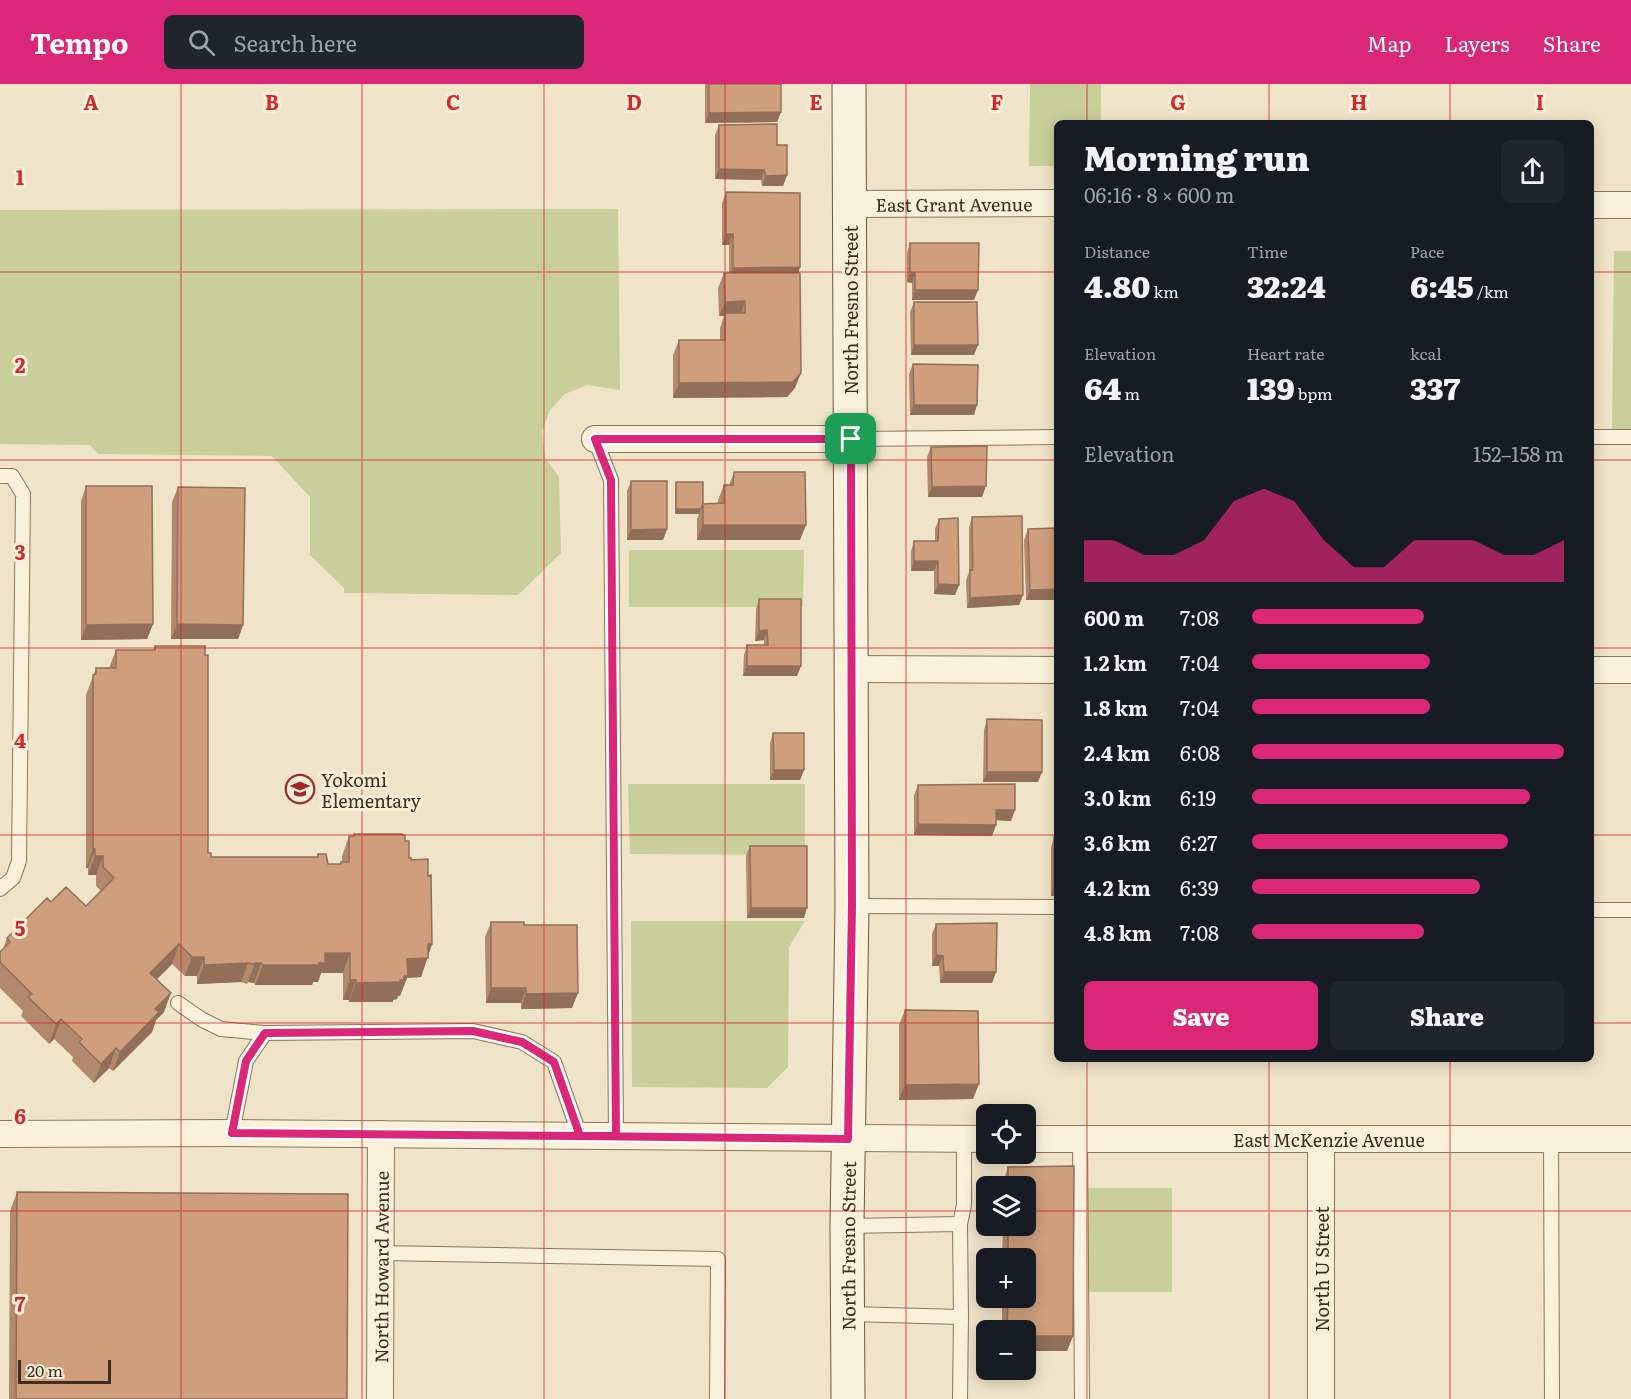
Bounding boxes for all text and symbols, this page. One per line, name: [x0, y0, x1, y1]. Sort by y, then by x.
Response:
search box: [164, 15, 584, 69]
text: Tempo: [30, 21, 128, 63]
icon: search: [185, 26, 218, 59]
text: Search here: [233, 26, 357, 59]
text: Map: [1367, 27, 1412, 58]
text: Layers: [1445, 27, 1510, 58]
text: Share: [1543, 27, 1601, 58]
text: A: [83, 86, 99, 116]
text: B: [265, 86, 279, 116]
text: C: [446, 86, 460, 116]
text: D: [626, 86, 642, 116]
text: E: [809, 86, 823, 116]
text: F: [991, 86, 1004, 116]
text: G: [1170, 86, 1186, 116]
text: H: [1351, 86, 1367, 116]
text: I: [1536, 86, 1544, 116]
text: Morning run: [1084, 132, 1310, 181]
button: share: [1501, 140, 1564, 203]
text: 1: [16, 161, 24, 191]
text: 06:16 · 8 × 600 m: [1084, 179, 1234, 209]
street label: East Grant Avenue: [875, 190, 1033, 217]
street label: North Fresno Street: [837, 225, 864, 395]
text: Distance: [1084, 239, 1150, 263]
text: Time: [1247, 239, 1288, 263]
text: Pace: [1410, 239, 1444, 263]
text: 4.80: [1084, 263, 1150, 307]
text: 32:24: [1247, 263, 1326, 307]
text: 6:45: [1410, 263, 1474, 307]
text: km: [1150, 279, 1179, 303]
text: /km: [1474, 279, 1509, 303]
text: Elevation: [1084, 341, 1156, 365]
text: Heart rate: [1247, 341, 1325, 365]
text: kcal: [1410, 341, 1442, 365]
text: 2: [15, 349, 26, 379]
text: 64: [1084, 365, 1121, 409]
text: 139: [1247, 365, 1295, 409]
text: 337: [1410, 365, 1460, 409]
text: m: [1121, 381, 1140, 405]
text: bpm: [1295, 381, 1333, 405]
pin: [825, 413, 876, 464]
icon: arrive: [834, 422, 867, 455]
text: Elevation: [1084, 438, 1174, 468]
text: 152–158 m: [1473, 438, 1564, 468]
text: 3: [14, 536, 26, 566]
text: 600 m: [1084, 602, 1144, 632]
text: 7:08: [1180, 602, 1219, 632]
text: 1.2 km: [1084, 647, 1147, 677]
text: 7:04: [1180, 647, 1219, 677]
text: 1.8 km: [1084, 692, 1148, 722]
text: 7:04: [1180, 692, 1219, 722]
text: 4: [14, 724, 26, 754]
text: 2.4 km: [1084, 737, 1150, 767]
text: 6:08: [1180, 737, 1220, 767]
place label: Yokomi Elementary: [321, 766, 421, 814]
school or university icon: Yokomi Elementary: [284, 773, 316, 805]
text: 3.0 km: [1084, 782, 1151, 812]
text: 6:19: [1180, 782, 1216, 812]
text: 3.6 km: [1084, 827, 1151, 857]
text: 6:27: [1180, 827, 1217, 857]
text: 4.2 km: [1084, 872, 1151, 902]
text: 6:39: [1180, 872, 1219, 902]
text: 5: [15, 912, 26, 942]
text: 4.8 km: [1084, 917, 1152, 947]
text: 7:08: [1180, 917, 1219, 947]
button: Save: [1084, 981, 1318, 1050]
button: Share: [1330, 981, 1564, 1050]
text: 6: [14, 1100, 26, 1130]
map controls: [976, 1104, 1036, 1380]
button: locate: [976, 1104, 1036, 1164]
street label: East McKenzie Avenue: [1233, 1126, 1425, 1153]
street label: North Fresno Street: [833, 1160, 862, 1331]
street label: North Howard Avenue: [367, 1171, 394, 1363]
button: layers: [976, 1176, 1036, 1236]
street label: North U Street: [1308, 1206, 1335, 1332]
button: +: [976, 1248, 1036, 1308]
text: 7: [15, 1288, 26, 1318]
button: −: [976, 1320, 1036, 1380]
scale bar: [18, 1357, 111, 1384]
text: 20 m: [27, 1358, 63, 1382]

